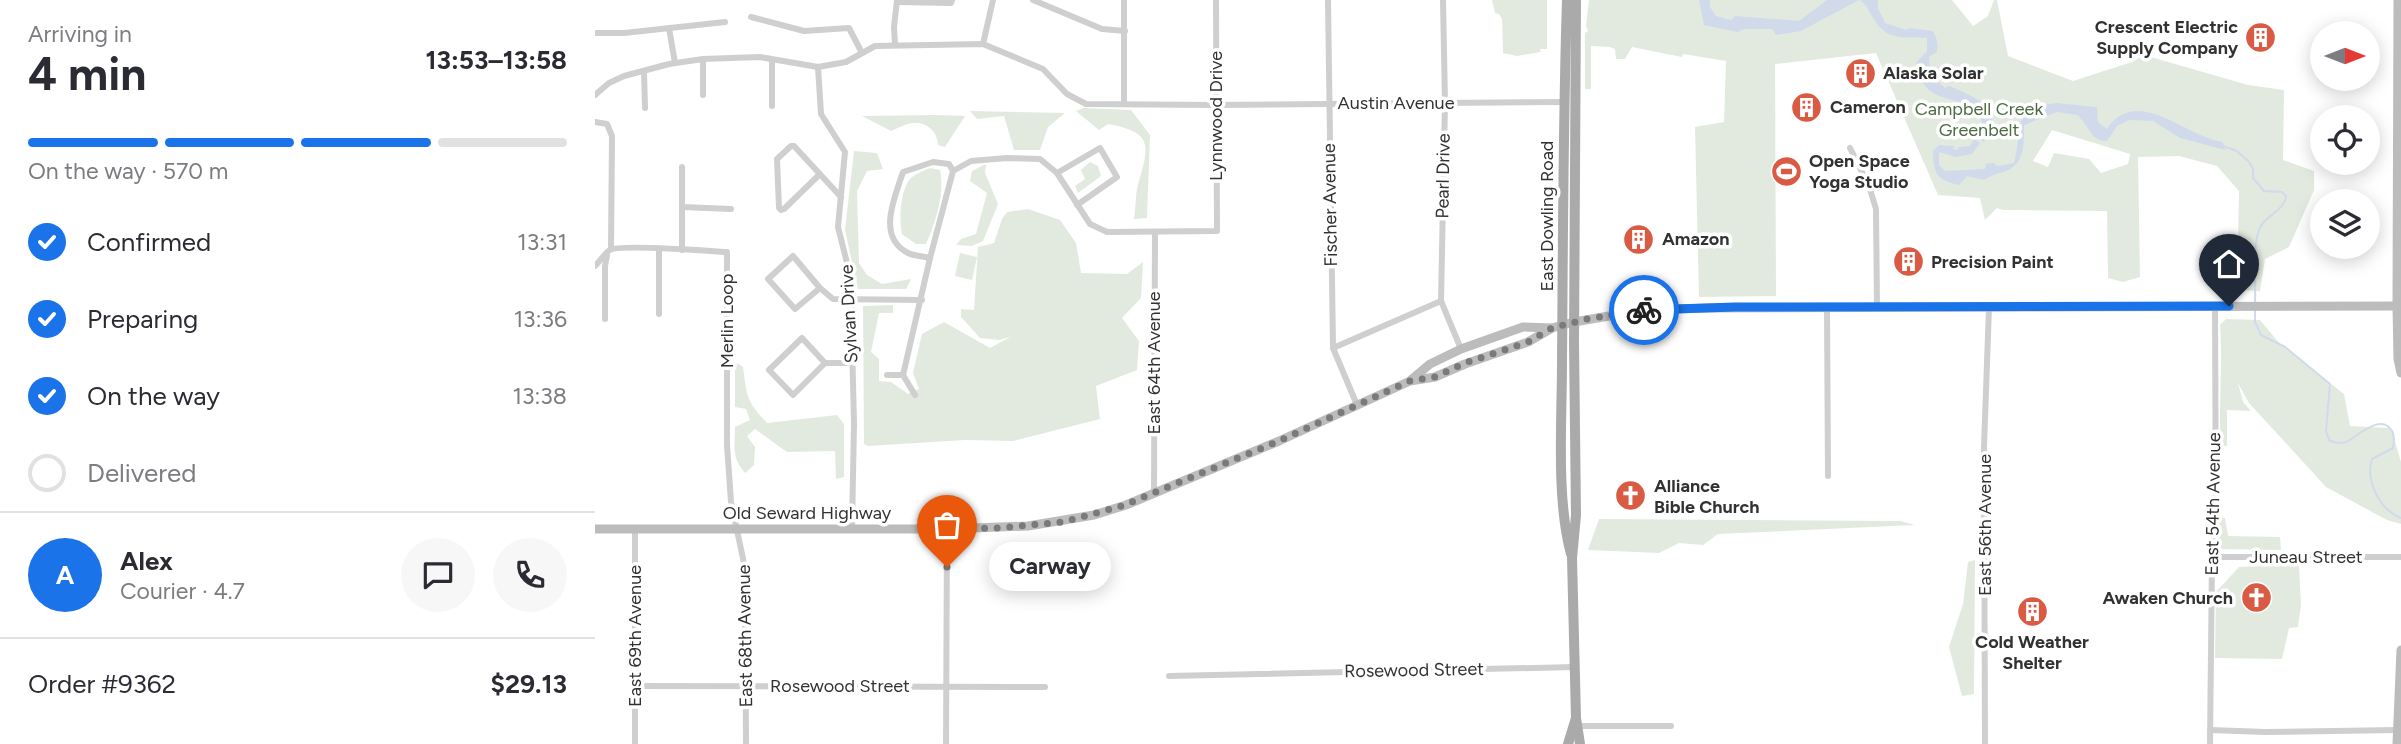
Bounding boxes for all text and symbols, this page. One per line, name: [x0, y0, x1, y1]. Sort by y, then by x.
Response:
place label: Crescent Electric Supply Company: [2095, 16, 2239, 59]
text: Arriving in: [28, 20, 132, 48]
building icon: Crescent Electric Supply Company: [2244, 20, 2278, 54]
north arrow: [2310, 21, 2380, 91]
map controls: [2310, 21, 2380, 259]
text: 13:53–13:58: [426, 44, 567, 76]
text: 4 min: [28, 46, 146, 102]
street label: Lynnwood Drive: [1205, 51, 1227, 181]
building icon: Alaska Solar: [1843, 56, 1877, 90]
place label: Alaska Solar: [1883, 62, 1984, 84]
building icon: Cameron: [1790, 90, 1824, 124]
street label: Austin Avenue: [1338, 92, 1455, 114]
place label: Cameron: [1830, 96, 1906, 118]
park label: Campbell Creek Greenbelt: [1915, 98, 2043, 141]
button: locate: [2310, 105, 2380, 175]
street label: Pearl Drive: [1431, 133, 1455, 219]
street label: East Dowling Road: [1536, 141, 1558, 291]
street label: Fischer Avenue: [1318, 143, 1342, 267]
place label: Open Space Yoga Studio: [1809, 150, 1910, 193]
sports icon: Open Space Yoga Studio: [1769, 154, 1803, 188]
text: On the way · 570 m: [28, 157, 228, 185]
button: layers: [2310, 189, 2380, 259]
building icon: Amazon: [1622, 222, 1656, 256]
icon: check: [28, 223, 66, 261]
text: Confirmed: [87, 226, 211, 258]
text: 13:31: [517, 228, 567, 256]
place label: Amazon: [1662, 228, 1729, 250]
pin: [2199, 234, 2259, 306]
building icon: Precision Paint: [1891, 245, 1925, 279]
icon: home: [2210, 245, 2248, 283]
place label: Precision Paint: [1931, 251, 2054, 273]
street label: Sylvan Drive: [835, 264, 863, 364]
street label: Merlin Loop: [716, 274, 738, 368]
courier: [1609, 275, 1679, 345]
street label: East 64th Avenue: [1143, 291, 1165, 435]
icon: bike: [1625, 291, 1663, 329]
icon: check: [28, 300, 66, 338]
text: Preparing: [87, 303, 198, 335]
text: 13:36: [514, 305, 567, 333]
icon: check: [28, 377, 66, 415]
text: On the way: [87, 380, 220, 412]
text: 13:38: [513, 382, 567, 410]
street label: East 54th Avenue: [2201, 432, 2225, 576]
street label: East 56th Avenue: [1974, 454, 1996, 596]
text: Delivered: [87, 457, 196, 489]
place label: Alliance Bible Church: [1654, 475, 1760, 518]
church icon: Alliance Bible Church: [1614, 479, 1648, 513]
pin: [917, 495, 977, 567]
street label: Old Seward Highway: [723, 502, 892, 524]
icon: bag: [928, 506, 966, 544]
button: chat: [401, 538, 475, 612]
button: phone: [493, 538, 567, 612]
callout: Carway: [989, 542, 1111, 592]
text: Alex: [120, 545, 173, 577]
street label: Juneau Street: [2249, 546, 2363, 568]
text: Carway: [1009, 552, 1091, 580]
text: A: [56, 559, 74, 591]
street label: East 68th Avenue: [733, 564, 757, 708]
street label: East 69th Avenue: [624, 565, 646, 707]
text: Courier · 4.7: [120, 577, 245, 605]
church icon: Awaken Church: [2239, 581, 2273, 615]
place label: Awaken Church: [2102, 587, 2233, 609]
building icon: Cold Weather Shelter: [2015, 595, 2049, 629]
place label: Cold Weather Shelter: [1975, 631, 2089, 674]
street label: Rosewood Street: [1344, 658, 1484, 682]
text: Order #9362: [28, 668, 176, 700]
text: $29.13: [491, 668, 567, 700]
street label: Rosewood Street: [770, 675, 910, 697]

